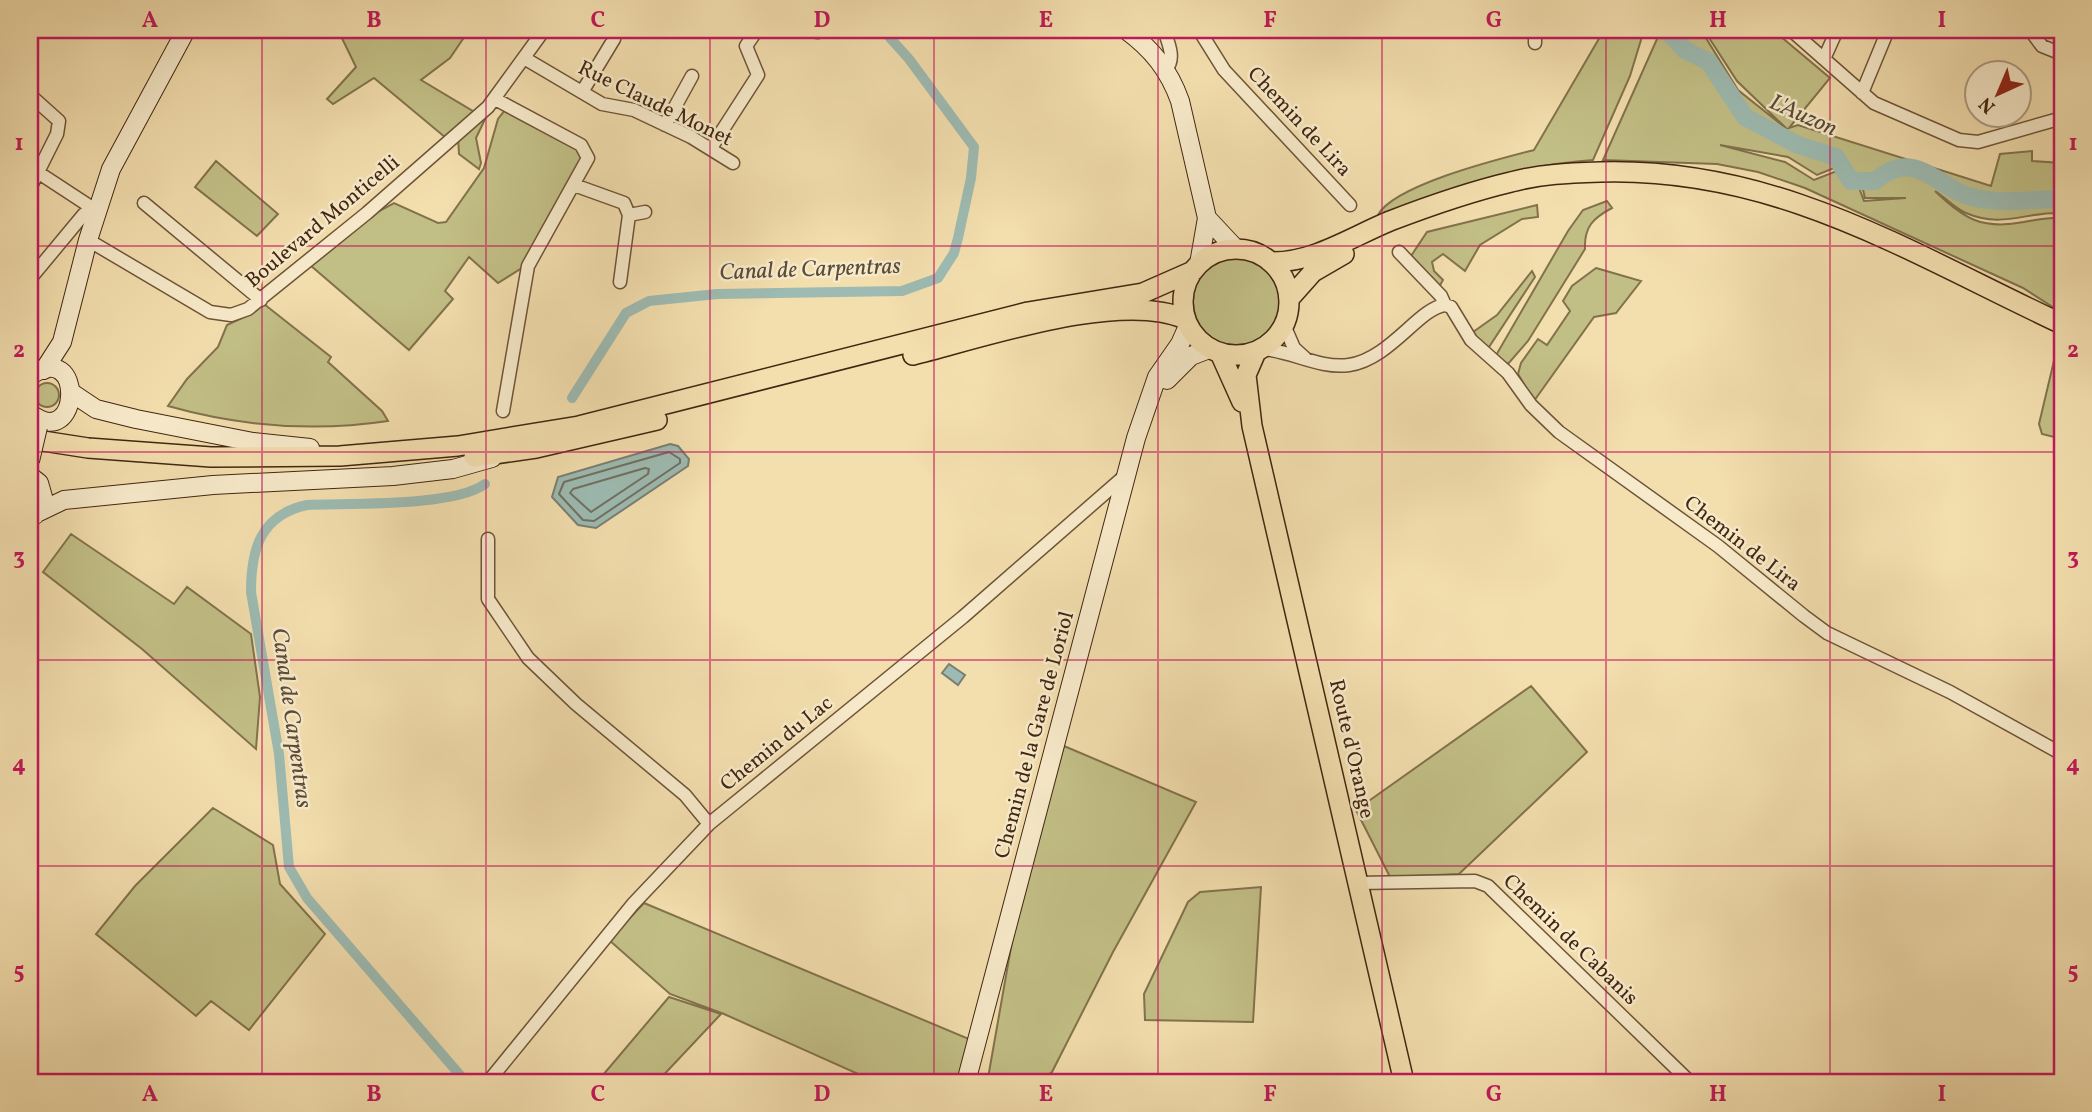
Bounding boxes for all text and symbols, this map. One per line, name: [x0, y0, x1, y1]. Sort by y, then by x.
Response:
text: A: [142, 5, 158, 37]
text: B: [366, 5, 382, 37]
text: C: [591, 5, 605, 37]
text: D: [814, 5, 831, 37]
text: E: [1039, 5, 1053, 37]
text: F: [1263, 5, 1277, 37]
text: G: [1486, 5, 1502, 37]
text: H: [1709, 5, 1727, 37]
text: I: [1938, 5, 1946, 37]
street label: Rue Claude Monet: [573, 54, 737, 154]
street label: Chemin de Lira: [1240, 60, 1358, 184]
north arrow: [1962, 60, 2032, 130]
water label: L'Auzon: [1764, 87, 1842, 145]
text: N: [1973, 91, 2002, 119]
text: 1: [14, 128, 24, 160]
text: 1: [2068, 128, 2078, 160]
street label: Boulevard Monticelli: [240, 149, 406, 295]
water label: Canal de Carpentras: [719, 251, 902, 289]
text: 2: [13, 335, 25, 367]
text: 2: [2067, 335, 2079, 367]
street label: Chemin de Lira: [1677, 489, 1807, 599]
text: 3: [13, 542, 25, 574]
text: 3: [2067, 542, 2079, 574]
street label: Chemin de la Gare de Loriol: [988, 608, 1082, 862]
water label: Canal de Carpentras: [263, 626, 320, 811]
street label: Route d'Orange: [1321, 677, 1381, 821]
street label: Chemin du Lac: [715, 690, 839, 798]
text: 4: [12, 749, 26, 781]
text: 4: [2066, 749, 2080, 781]
street label: Chemin de Cabanis: [1496, 868, 1644, 1012]
text: 5: [13, 956, 25, 988]
text: 5: [2067, 956, 2079, 988]
text: A: [142, 1079, 158, 1111]
text: B: [366, 1079, 382, 1111]
text: C: [591, 1079, 605, 1111]
text: D: [814, 1079, 831, 1111]
text: E: [1039, 1079, 1053, 1111]
text: F: [1263, 1079, 1277, 1111]
text: G: [1486, 1079, 1502, 1111]
text: H: [1709, 1079, 1727, 1111]
text: I: [1938, 1079, 1946, 1111]

